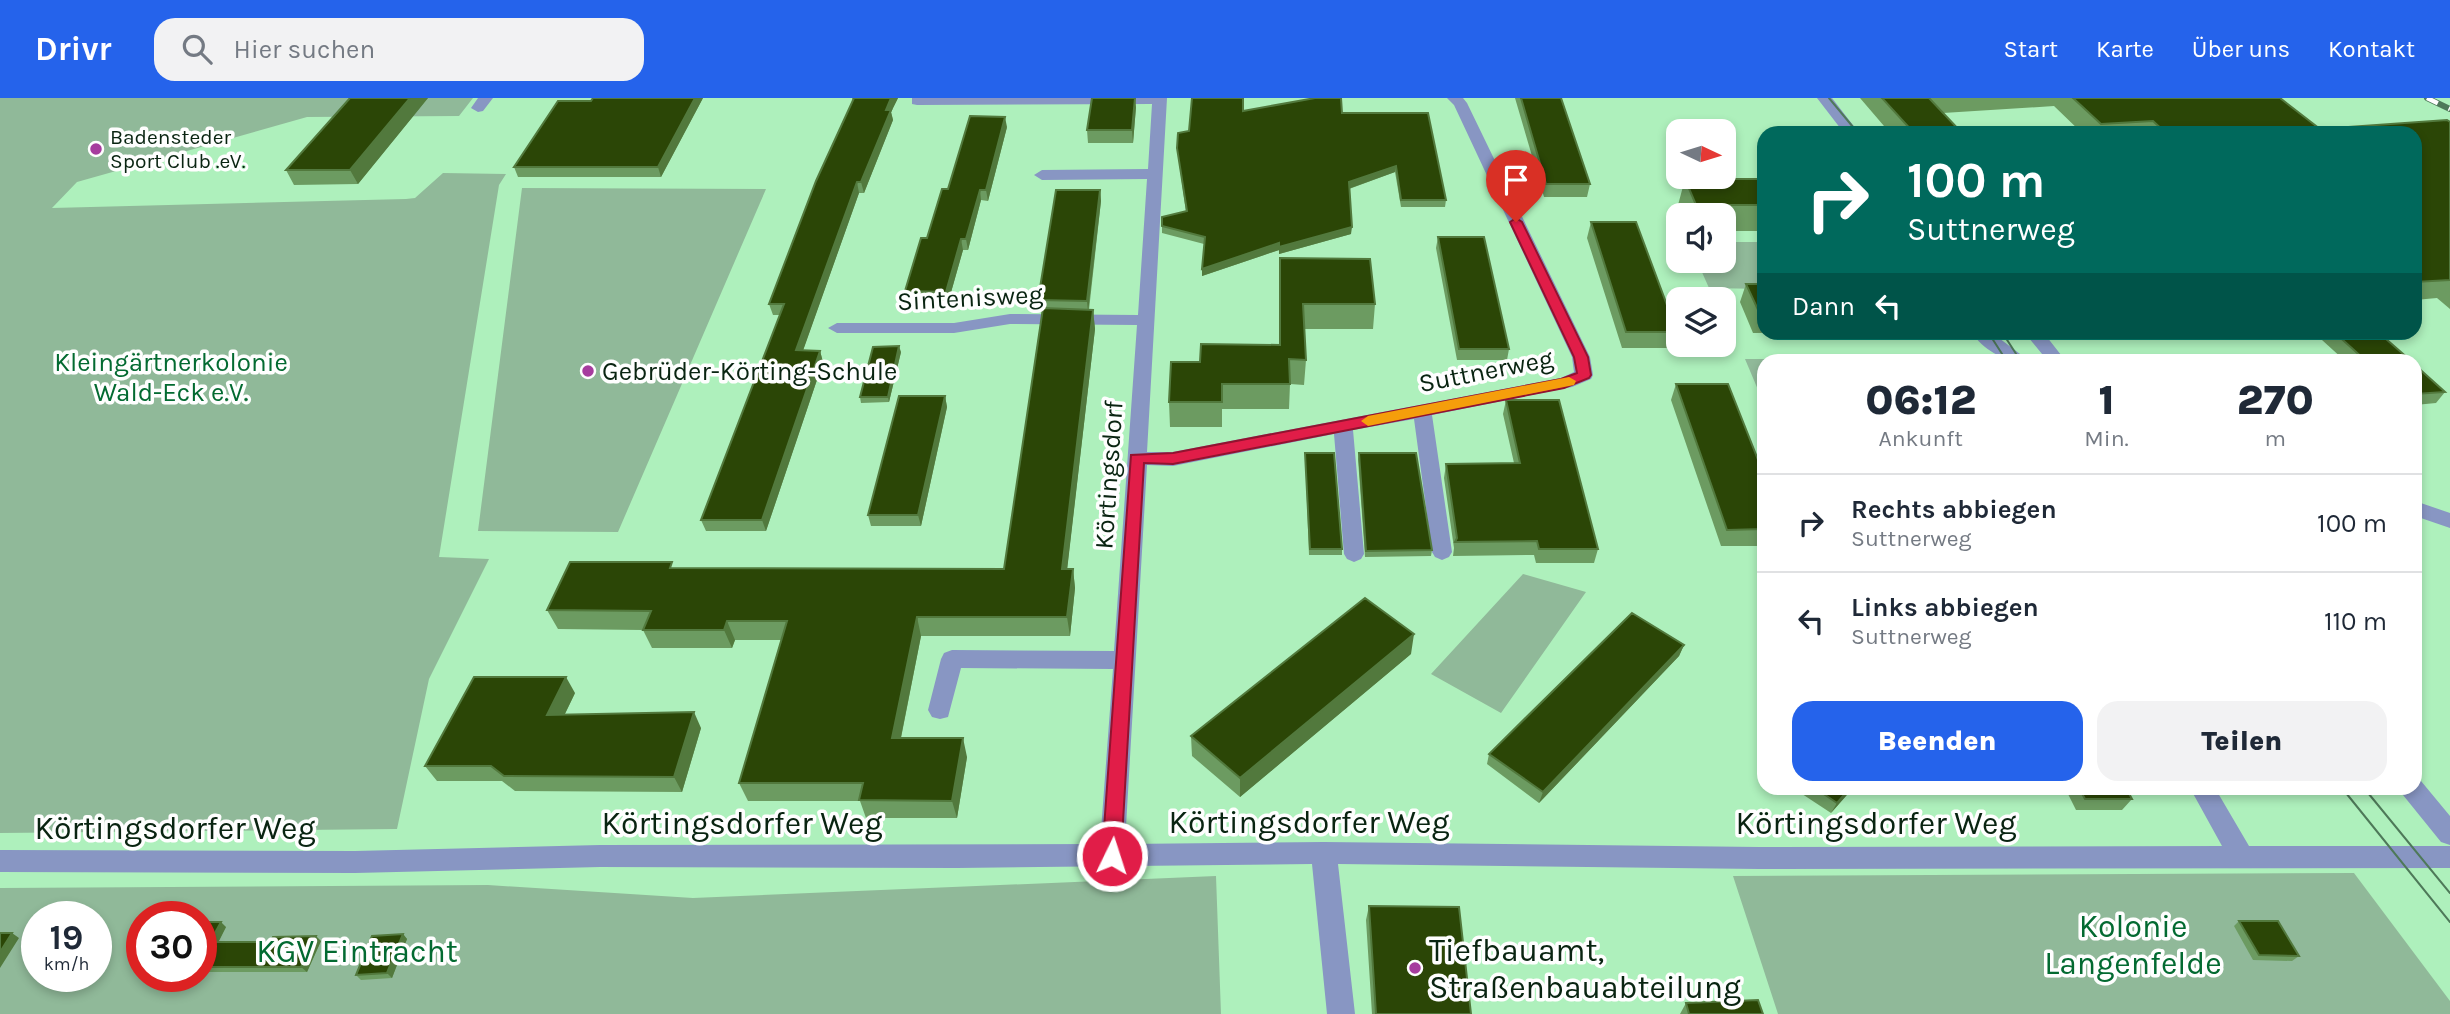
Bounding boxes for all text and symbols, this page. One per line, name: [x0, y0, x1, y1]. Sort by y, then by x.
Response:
search box: [154, 18, 644, 81]
text: Drivr: [35, 30, 112, 68]
icon: search: [178, 30, 216, 68]
text: Hier suchen: [234, 34, 375, 65]
text: Start: [2004, 35, 2058, 63]
text: Karte: [2096, 35, 2154, 63]
text: Über uns: [2192, 35, 2290, 63]
text: Kontakt: [2328, 35, 2415, 63]
north arrow: [1666, 119, 1736, 189]
map controls: [1666, 119, 1736, 357]
place label: Badensteder Sport Club .eV.: [110, 125, 246, 173]
marker: Badensteder Sport Club .eV.: [88, 141, 104, 157]
pin: [1486, 150, 1546, 222]
text: 100 m: [1907, 152, 2045, 209]
icon: right: [1792, 154, 1883, 245]
icon: arrive: [1497, 161, 1535, 199]
button: sound: [1666, 203, 1736, 273]
text: Suttnerweg: [1907, 211, 2075, 248]
street label: Sintenisweg: [896, 279, 1044, 317]
button: layers: [1666, 287, 1736, 357]
icon: left: [1869, 287, 1907, 325]
text: Dann: [1792, 291, 1855, 322]
street label: Suttnerweg: [1416, 343, 1556, 399]
park label: Kleingärtnerkolonie Wald-Eck e.V.: [54, 347, 288, 408]
place label: Gebrüder-Körting-Schule: [602, 356, 897, 387]
marker: Gebrüder-Körting-Schule: [580, 363, 596, 379]
text: 06:12: [1865, 375, 1976, 425]
text: 1: [2098, 375, 2115, 425]
text: 270: [2237, 375, 2314, 425]
street label: Körtingsdorf: [1088, 399, 1130, 550]
text: Ankunft: [1878, 425, 1963, 452]
text: Min.: [2084, 425, 2129, 452]
text: m: [2265, 425, 2286, 452]
text: Rechts abbiegen: [1851, 494, 2057, 525]
icon: right: [1792, 504, 1830, 542]
text: 100 m: [2317, 508, 2387, 539]
text: Suttnerweg: [1851, 525, 1972, 552]
text: Links abbiegen: [1851, 592, 2039, 623]
icon: left: [1792, 602, 1830, 640]
text: 110 m: [2324, 606, 2387, 637]
text: Suttnerweg: [1851, 623, 1972, 650]
button: Beenden: [1792, 701, 2083, 781]
button: Teilen: [2097, 701, 2387, 781]
street label: Körtingsdorfer Weg: [1169, 804, 1449, 841]
street label: Körtingsdorfer Weg: [602, 805, 882, 842]
street label: Körtingsdorfer Weg: [1736, 805, 2016, 842]
street label: Körtingsdorfer Weg: [35, 810, 315, 847]
position arrow: [1075, 819, 1149, 893]
speed limit sign: 30: [126, 901, 217, 992]
park label: Kolonie Langenfelde: [2044, 908, 2222, 982]
text: 19: [50, 917, 83, 958]
place label: Tiefbauamt, Straßenbauabteilung: [1429, 932, 1741, 1006]
park label: KGV Eintracht: [256, 933, 458, 970]
text: km/h: [44, 953, 89, 975]
marker: Tiefbauamt, Straßenbauabteilung: [1407, 960, 1423, 976]

